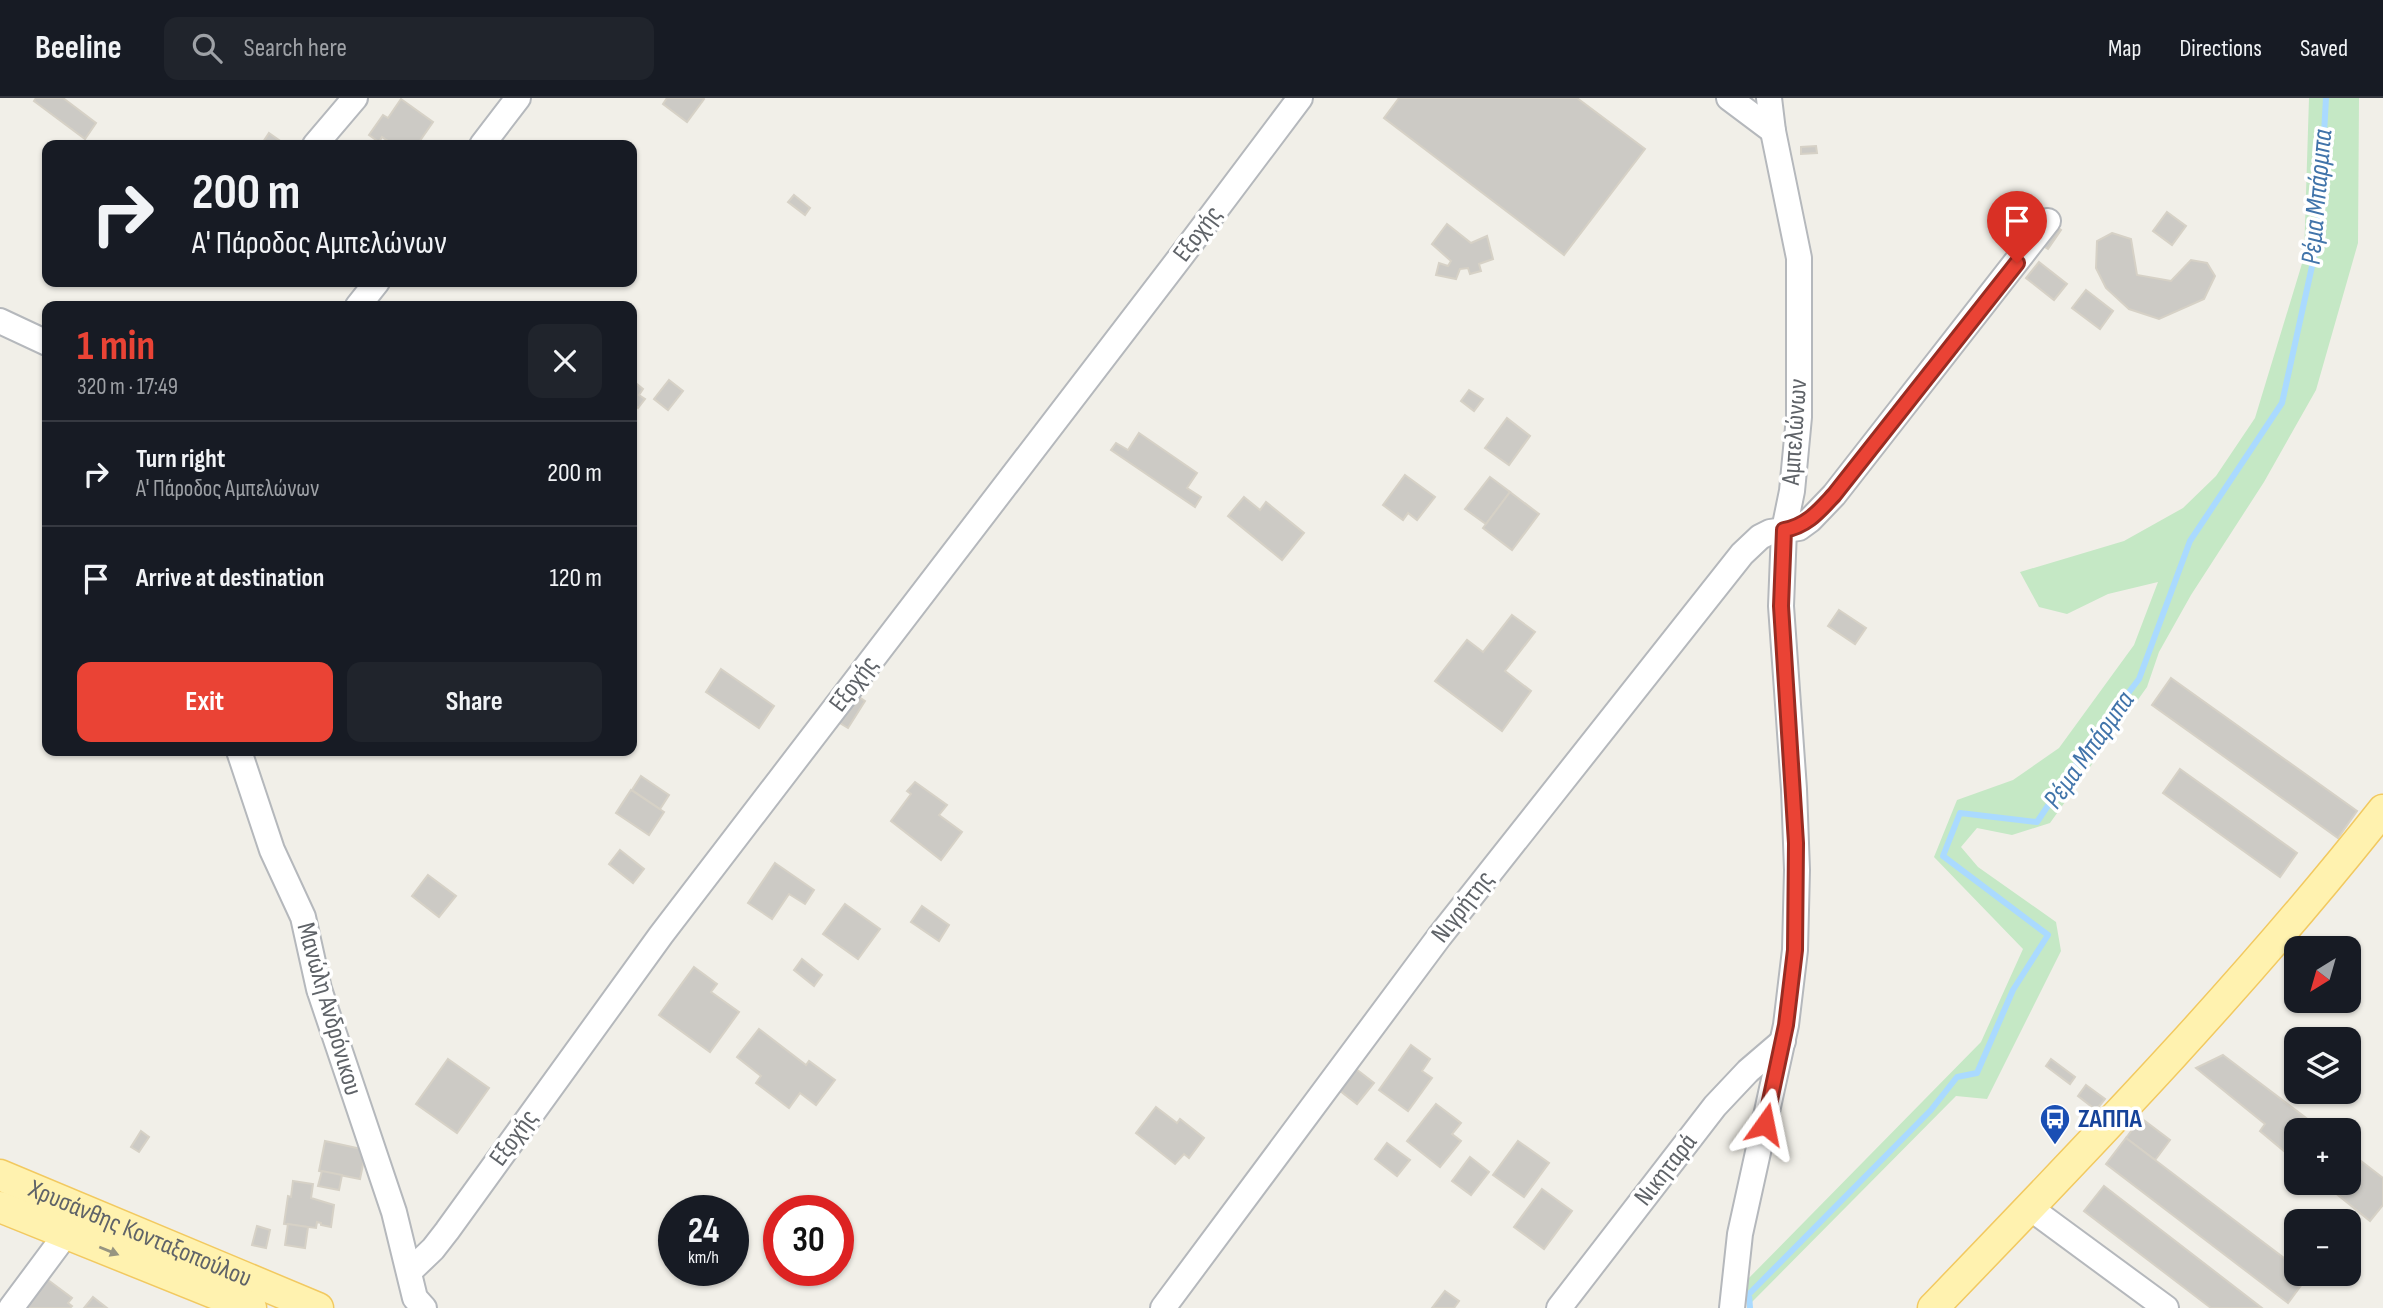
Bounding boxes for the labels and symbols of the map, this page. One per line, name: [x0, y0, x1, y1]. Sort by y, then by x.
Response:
water label: Ρέμα Μπάρμπα: [2295, 127, 2339, 266]
pin: [1987, 191, 2047, 263]
street label: Εξοχής: [1167, 200, 1229, 268]
street label: Αμπελώνων: [1776, 378, 1814, 487]
street label: Εξοχής: [823, 650, 885, 718]
water label: Ρέμα Μπάρμπα: [2037, 685, 2142, 815]
street label: Νιγρήτης: [1425, 865, 1501, 949]
street label: Μανώλη Ανδρόνικου: [290, 919, 368, 1099]
north arrow: [2284, 936, 2361, 1013]
position arrow: [1728, 1087, 1802, 1161]
bus stop icon: ΖΑΠΠΑ: [2038, 1102, 2072, 1146]
street label: Εξοχής: [483, 1104, 545, 1172]
place label: ΖΑΠΠΑ: [2078, 1104, 2142, 1135]
street label: Νικηταρά: [1628, 1128, 1704, 1212]
street label: Χρυσάνθης Κονταξοπούλου: [23, 1173, 256, 1294]
speed limit sign: 30: [763, 1195, 854, 1286]
one-way arrow: [98, 1245, 119, 1256]

